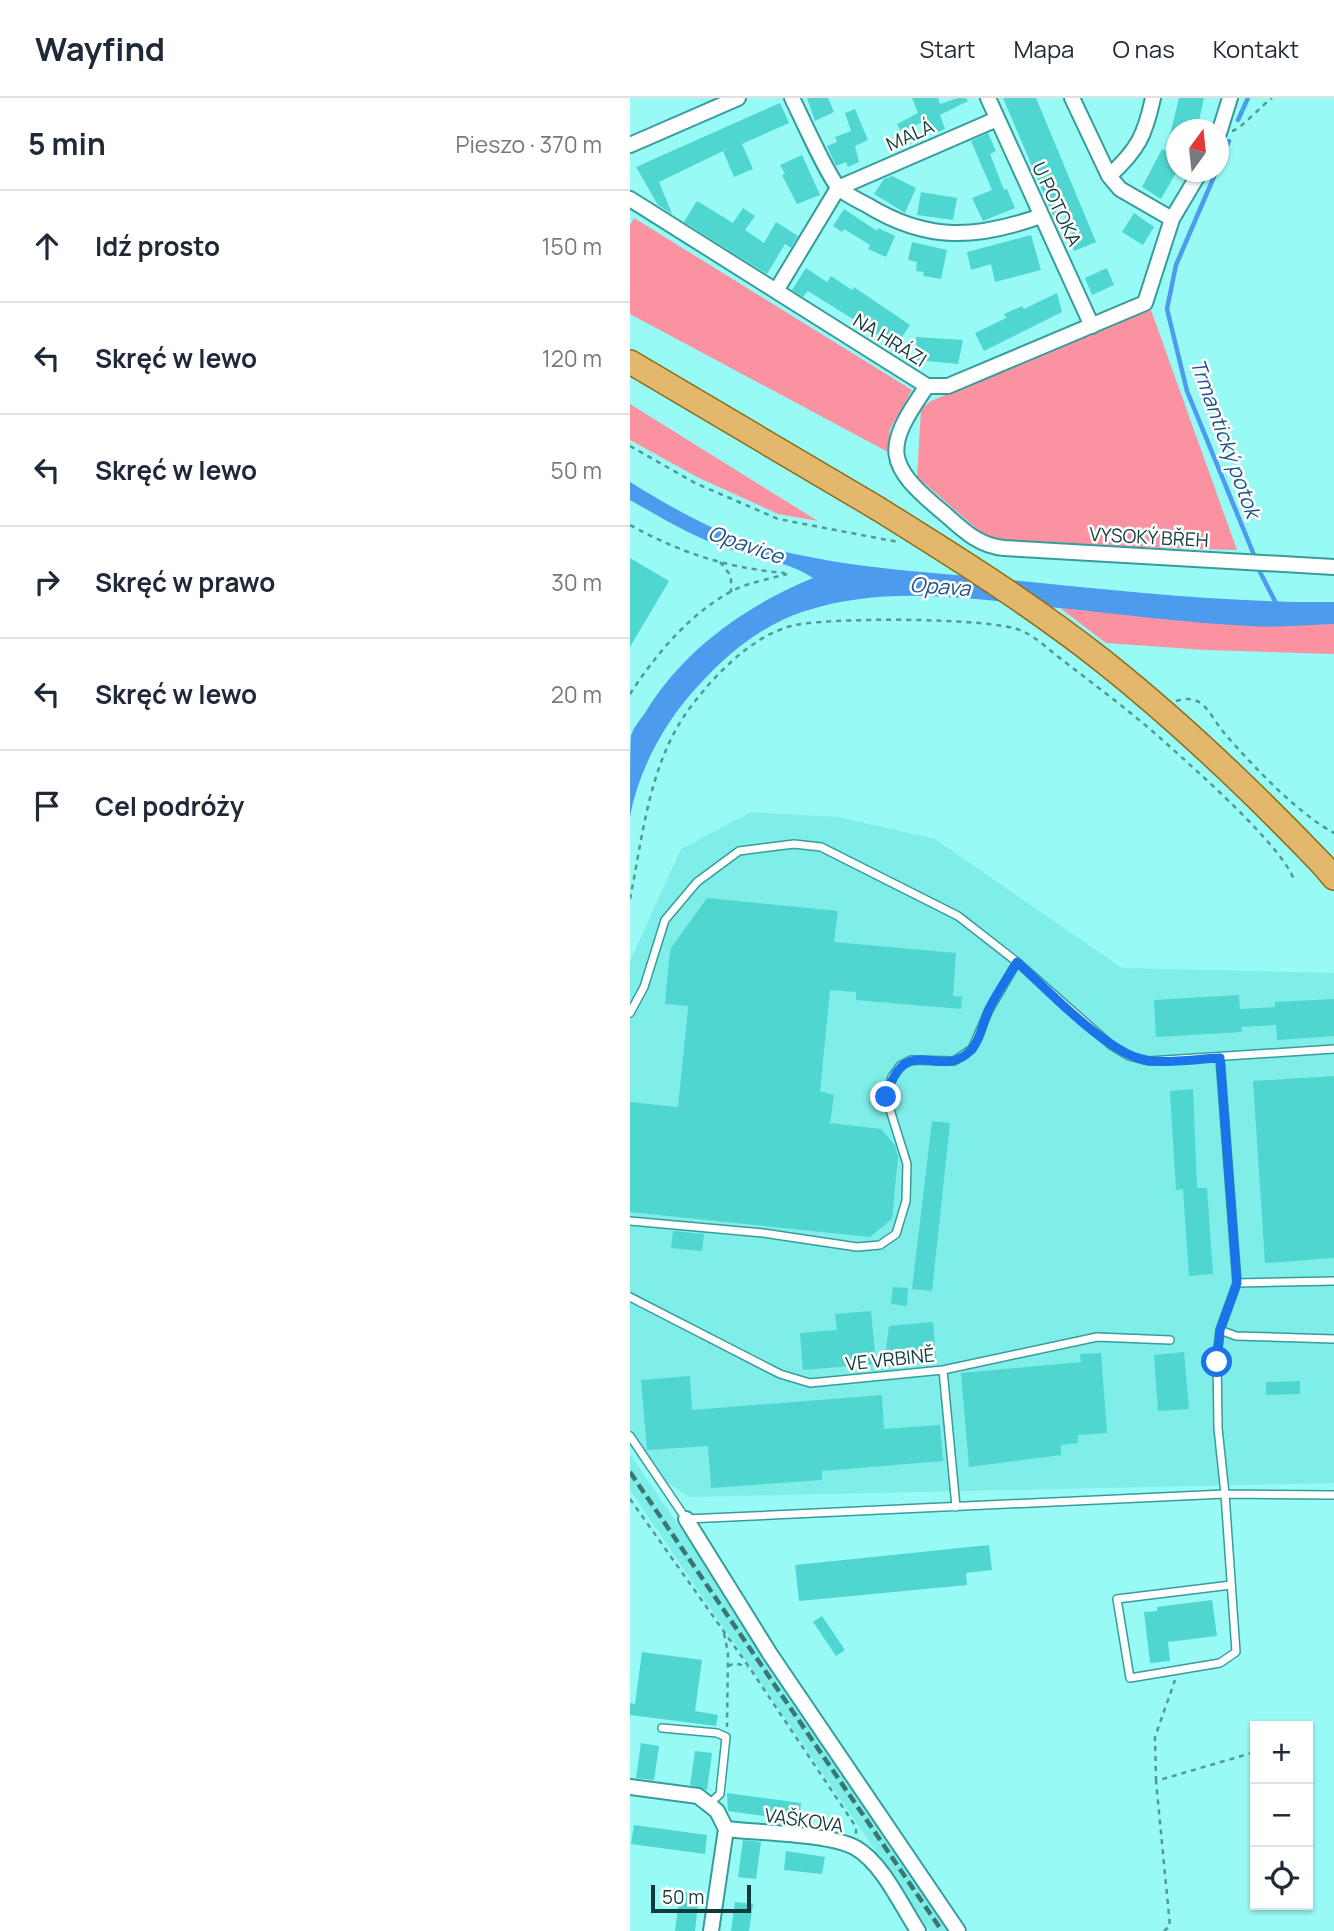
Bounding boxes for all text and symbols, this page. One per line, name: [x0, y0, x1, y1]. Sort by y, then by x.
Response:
text: Wayfind: [35, 26, 165, 71]
text: Start: [919, 32, 975, 65]
text: Mapa: [1013, 32, 1074, 65]
text: O nas: [1112, 32, 1175, 65]
text: Kontakt: [1213, 32, 1299, 65]
street label: MALÁ: [882, 113, 938, 157]
north arrow: [1166, 119, 1229, 182]
text: 5 min: [28, 123, 106, 164]
text: Pieszo · 370 m: [456, 128, 602, 160]
street label: U POTOKA: [1026, 158, 1088, 250]
icon: ahead: [28, 227, 66, 265]
text: Idź prosto: [95, 228, 220, 264]
text: 150 m: [542, 230, 602, 262]
street label: NA HRÁZI: [848, 307, 932, 373]
icon: left: [28, 339, 66, 377]
text: Skręć w lewo: [95, 340, 257, 376]
text: 120 m: [542, 342, 602, 374]
water label: Trmantický potok: [1184, 355, 1269, 524]
icon: left: [28, 451, 66, 489]
text: Skręć w lewo: [95, 452, 257, 488]
text: 50 m: [551, 454, 602, 486]
water label: Opavice: [705, 518, 789, 570]
street label: VYSOKÝ BŘEH: [1089, 521, 1209, 553]
icon: right: [28, 563, 66, 601]
text: Skręć w prawo: [95, 564, 275, 600]
text: 30 m: [551, 566, 602, 598]
water label: Opava: [909, 570, 973, 602]
icon: left: [28, 675, 66, 713]
text: Skręć w lewo: [95, 676, 257, 712]
text: 20 m: [551, 678, 602, 710]
icon: arrive: [28, 787, 66, 825]
text: Cel podróży: [95, 788, 244, 824]
route end: [870, 1081, 901, 1112]
street label: VE VRBINĚ: [844, 1341, 936, 1377]
route start: [1201, 1346, 1232, 1377]
map controls: [1250, 1721, 1313, 1910]
button: +: [1250, 1721, 1313, 1784]
button: −: [1250, 1784, 1313, 1847]
street label: VAŠKOVA: [763, 1802, 845, 1838]
button: locate: [1250, 1847, 1313, 1910]
scale bar: [651, 1882, 751, 1914]
text: 50 m: [662, 1884, 704, 1910]

